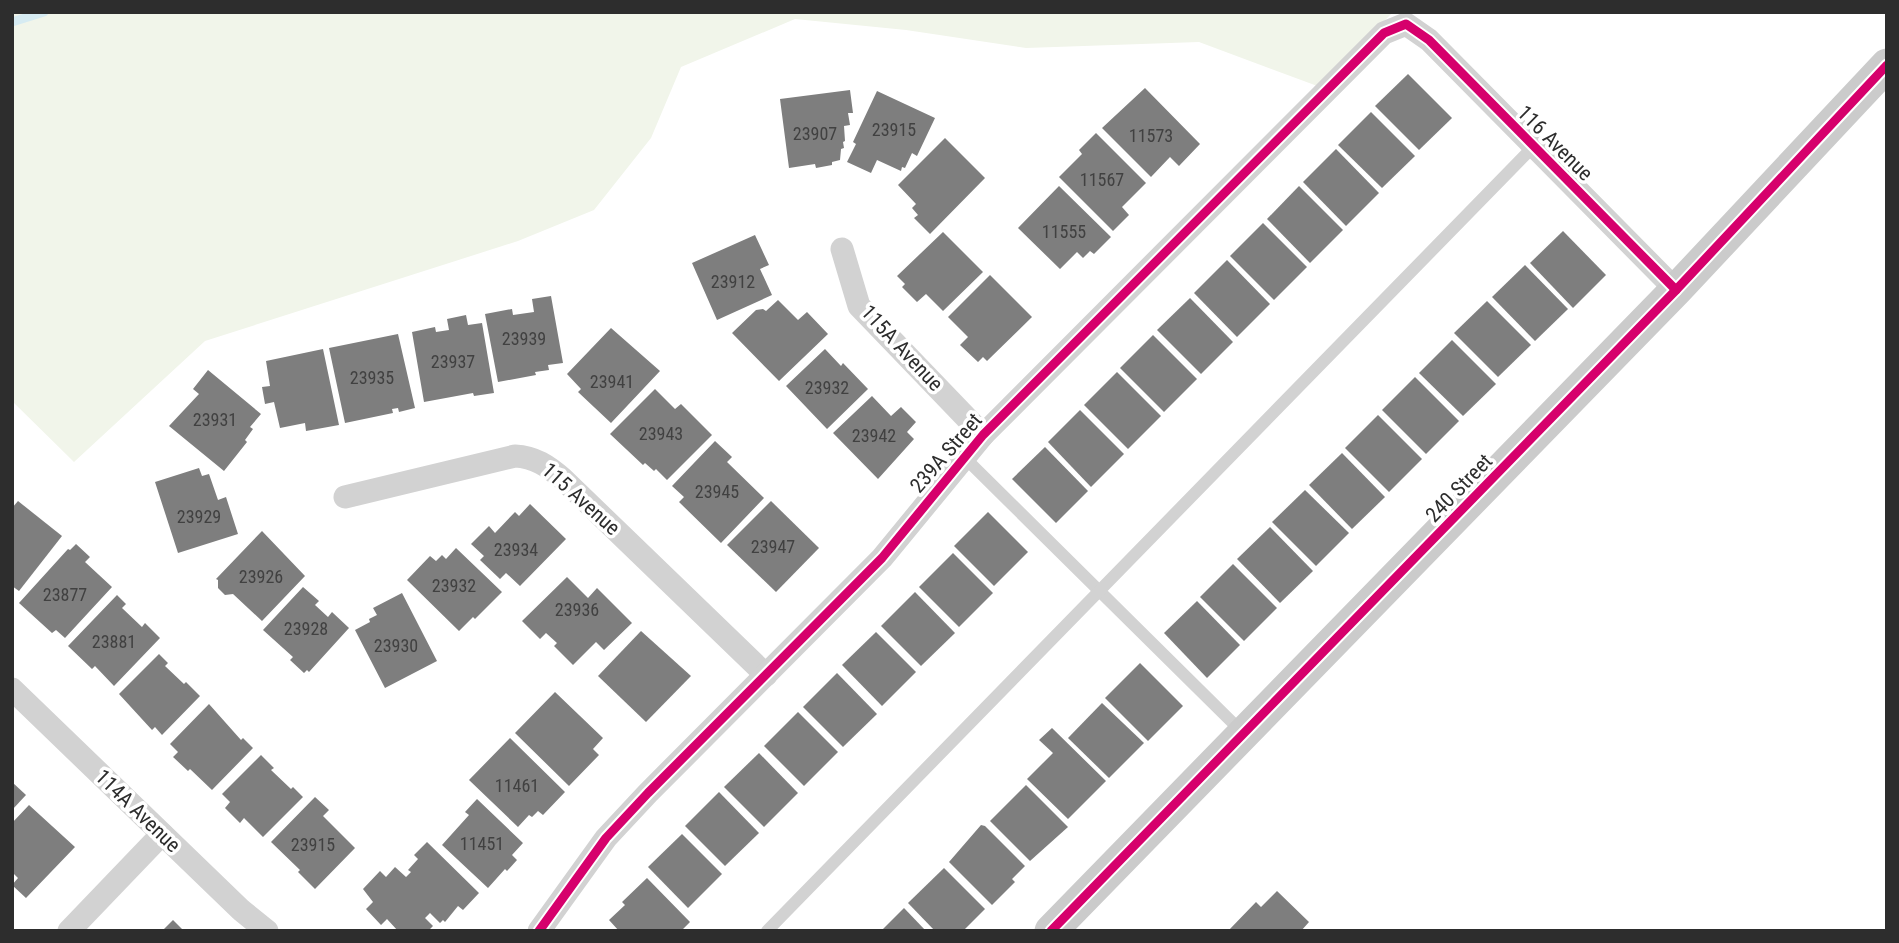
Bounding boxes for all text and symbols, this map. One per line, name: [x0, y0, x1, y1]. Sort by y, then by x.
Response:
street label: 116 Avenue: [1512, 100, 1598, 186]
house number: 23915: [872, 119, 916, 140]
house number: 23907: [793, 123, 837, 144]
house number: 11573: [1129, 125, 1173, 146]
house number: 11567: [1080, 169, 1124, 190]
house number: 11555: [1042, 221, 1086, 242]
house number: 23912: [711, 271, 755, 292]
street label: 115A Avenue: [856, 300, 948, 396]
house number: 23939: [502, 328, 546, 349]
house number: 23937: [431, 351, 475, 372]
house number: 23935: [350, 367, 394, 388]
house number: 23941: [590, 371, 634, 392]
house number: 23932: [805, 377, 849, 398]
street label: 239A Street: [905, 408, 987, 498]
house number: 23931: [193, 409, 237, 430]
house number: 23943: [639, 423, 683, 444]
house number: 23942: [852, 425, 896, 446]
street label: 240 Street: [1421, 449, 1497, 527]
street label: 115 Avenue: [537, 458, 625, 540]
house number: 23945: [695, 481, 739, 502]
house number: 23929: [177, 506, 221, 527]
house number: 23947: [751, 536, 795, 557]
house number: 23934: [494, 539, 538, 560]
house number: 23926: [239, 566, 283, 587]
house number: 23932: [432, 575, 476, 596]
house number: 23877: [43, 584, 87, 605]
house number: 23936: [555, 599, 599, 620]
house number: 23928: [284, 618, 328, 639]
house number: 23881: [92, 631, 136, 652]
house number: 23930: [374, 635, 418, 656]
street label: 114A Avenue: [91, 765, 185, 857]
house number: 11461: [495, 775, 539, 796]
house number: 11451: [460, 833, 504, 854]
house number: 23915: [291, 834, 335, 855]

